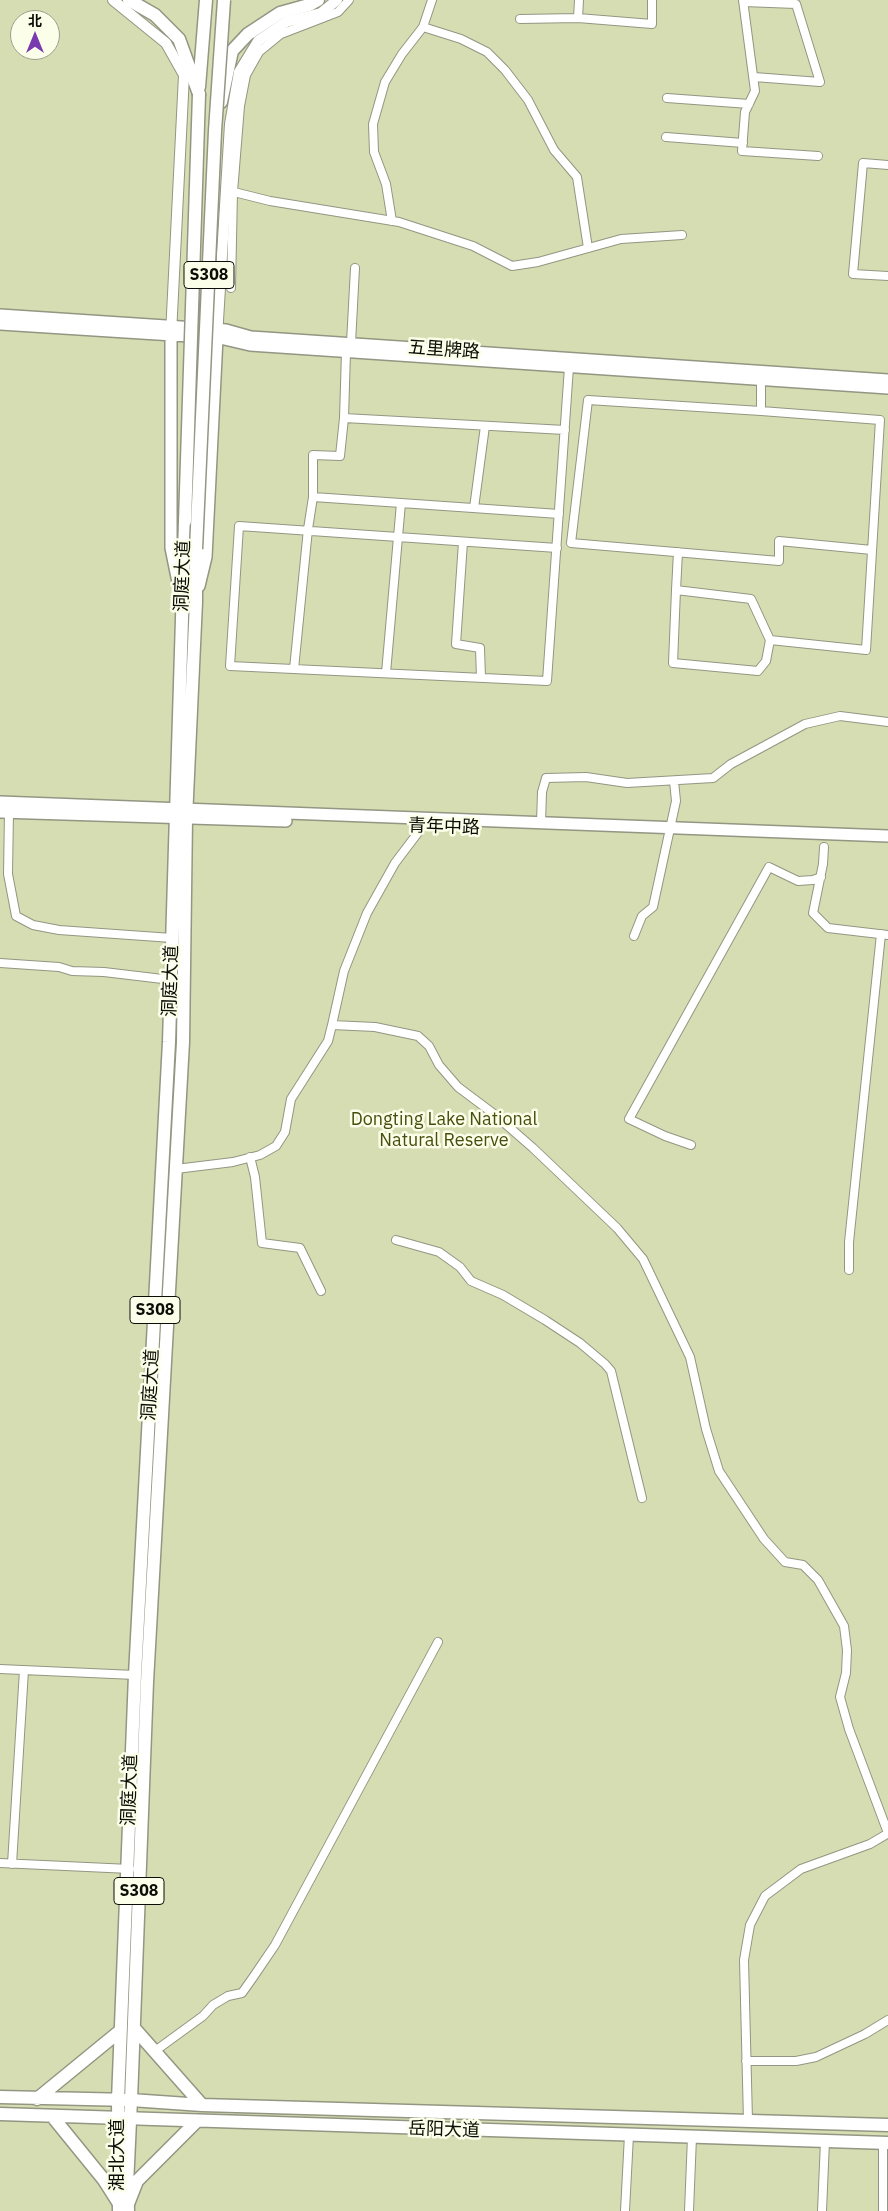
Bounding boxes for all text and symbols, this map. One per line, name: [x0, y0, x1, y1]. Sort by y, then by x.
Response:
north arrow: [10, 10, 60, 60]
text: 北: [28, 12, 42, 30]
road number: S308: [184, 262, 234, 288]
street label: 五里牌路: [407, 337, 481, 363]
street label: 洞庭大道: [171, 540, 195, 612]
street label: 青年中路: [408, 815, 480, 839]
street label: 洞庭大道: [159, 945, 183, 1017]
park label: Dongting Lake National Natural Reserve: [351, 1109, 537, 1152]
road number: S308: [130, 1296, 180, 1324]
street label: 洞庭大道: [138, 1348, 164, 1422]
street label: 洞庭大道: [118, 1754, 142, 1826]
road number: S308: [114, 1878, 164, 1904]
street label: 岳阳大道: [408, 2118, 480, 2142]
street label: 湘北大道: [107, 2119, 129, 2191]

